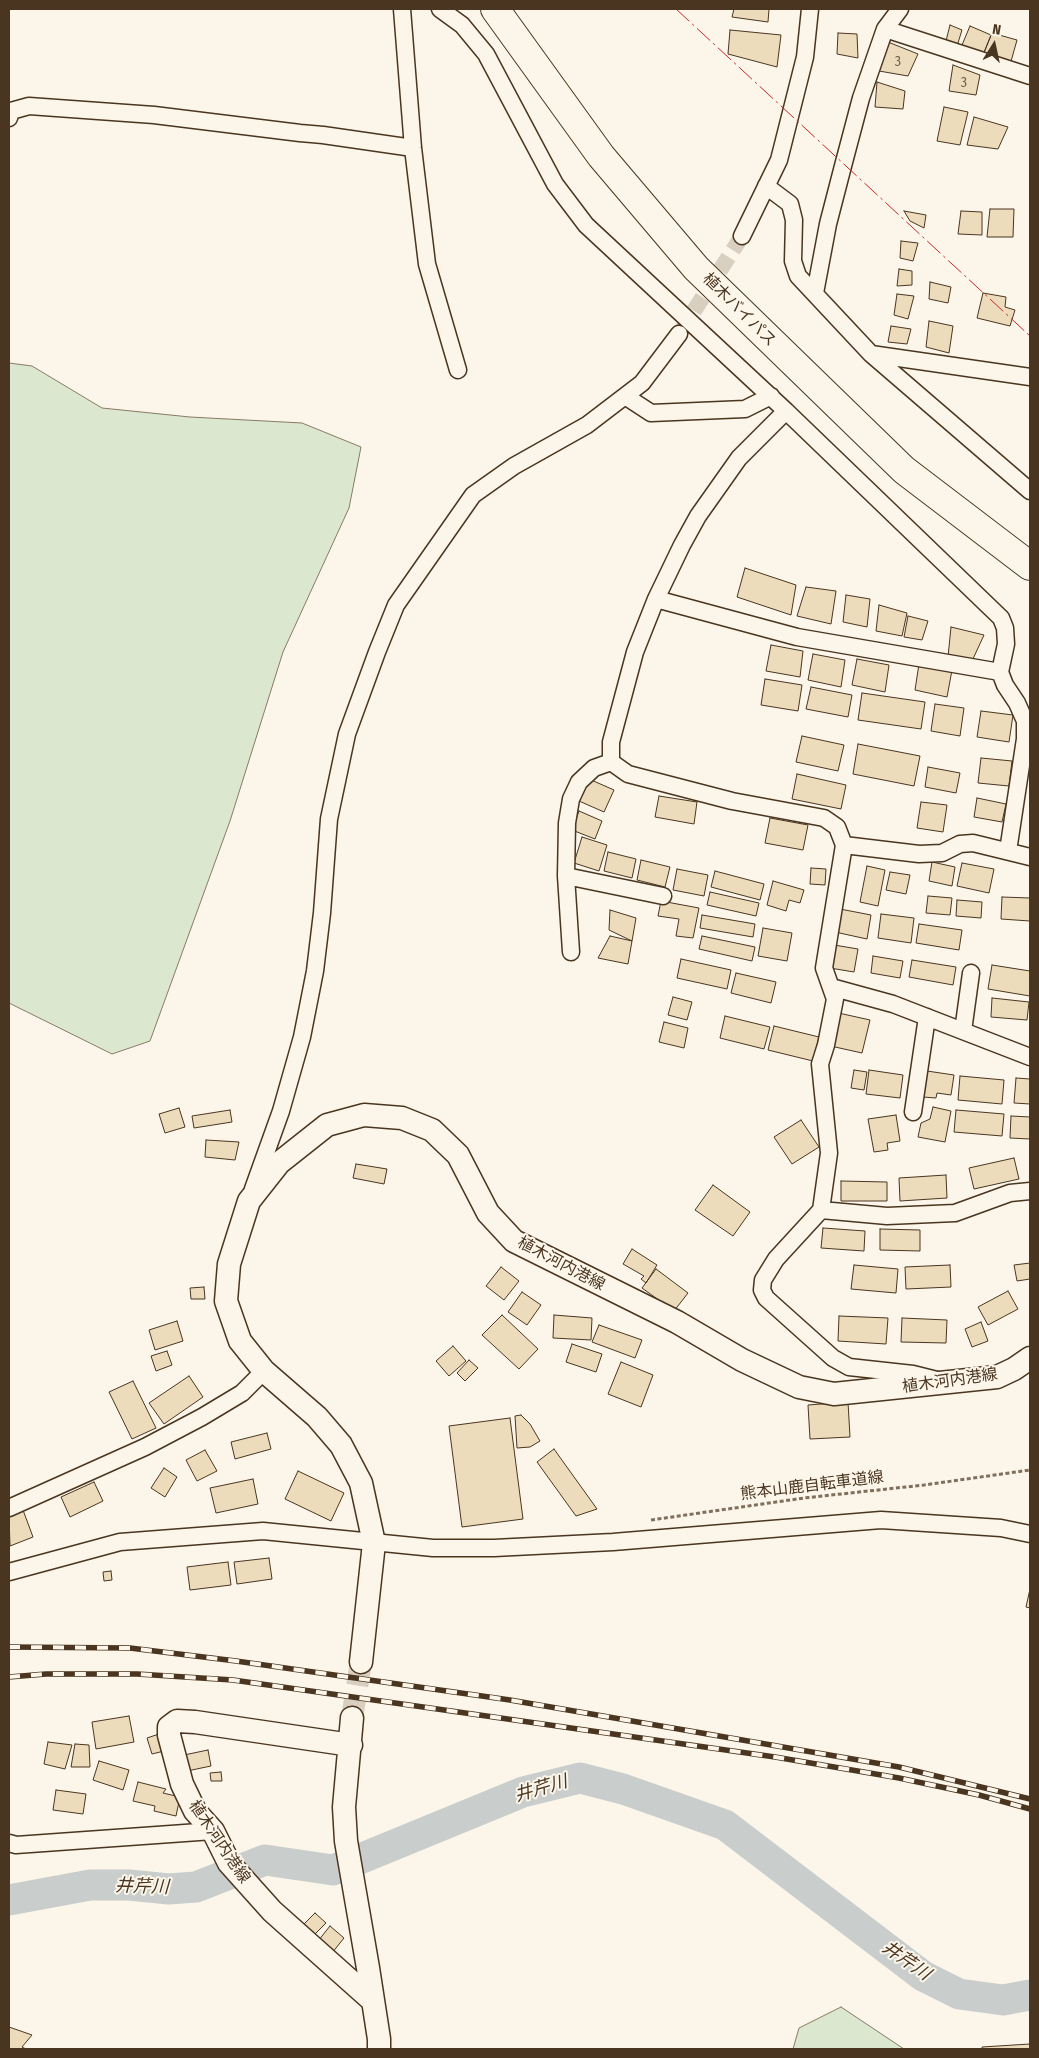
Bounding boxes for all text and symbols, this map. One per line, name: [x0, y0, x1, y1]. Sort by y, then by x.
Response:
north arrow: [969, 20, 1019, 70]
text: N: [991, 21, 1002, 39]
house number: 3: [895, 54, 901, 70]
house number: 3: [961, 75, 967, 91]
street label: 植木バイパス: [698, 269, 780, 351]
street label: 植木河内港線: [514, 1233, 608, 1295]
street label: 植木河内港線: [901, 1365, 999, 1397]
street label: 熊本山鹿自転車道線: [739, 1468, 885, 1504]
water label: 井芹川: [512, 1771, 570, 1807]
street label: 植木河内港線: [184, 1797, 254, 1887]
water label: 井芹川: [115, 1875, 169, 1899]
water label: 井芹川: [878, 1937, 934, 1985]

